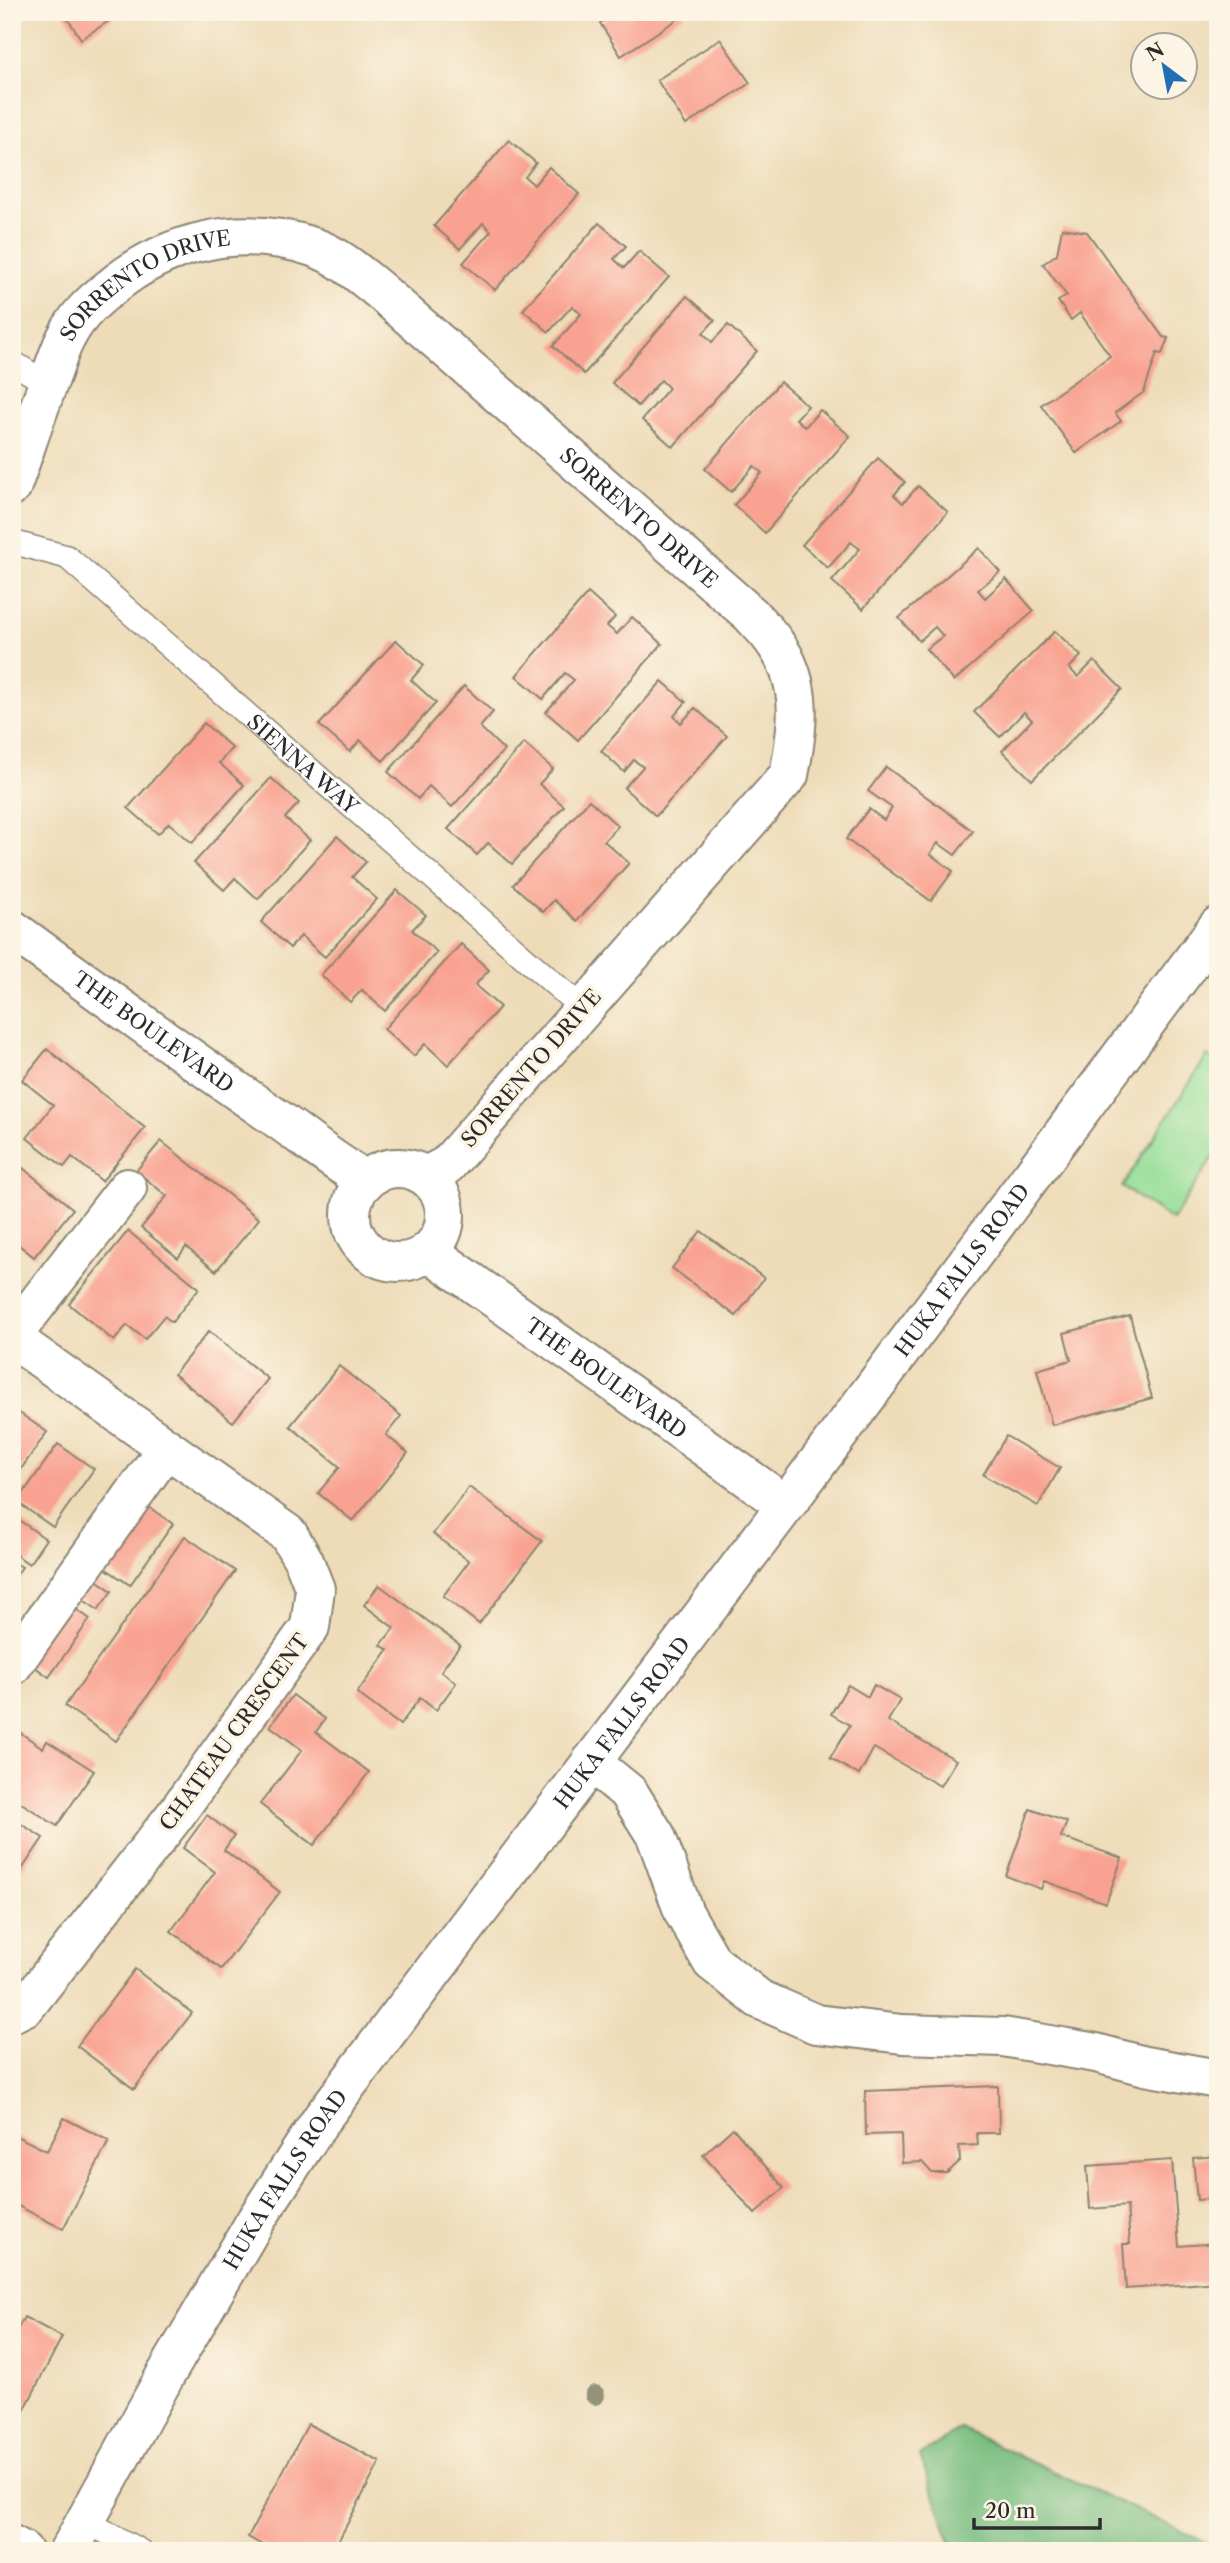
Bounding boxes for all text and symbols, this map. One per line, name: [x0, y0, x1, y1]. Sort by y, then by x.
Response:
north arrow: [1128, 32, 1198, 102]
text: N: [1142, 38, 1168, 66]
street label: SORRENTO DRIVE: [54, 225, 232, 345]
street label: SORRENTO DRIVE: [555, 442, 723, 593]
street label: SIENNA WAY: [243, 709, 365, 820]
street label: THE BOULEVARD: [69, 965, 239, 1097]
street label: SORRENTO DRIVE: [456, 984, 606, 1152]
street label: HUKA FALLS ROAD: [889, 1178, 1034, 1361]
street label: THE BOULEVARD: [521, 1312, 692, 1443]
street label: CHATEAU CRESCENT: [154, 1628, 314, 1835]
street label: HUKA FALLS ROAD: [548, 1631, 695, 1813]
street label: HUKA FALLS ROAD: [218, 2084, 352, 2274]
scale bar: [974, 2486, 1100, 2530]
text: 20 m: [985, 2498, 1036, 2523]

